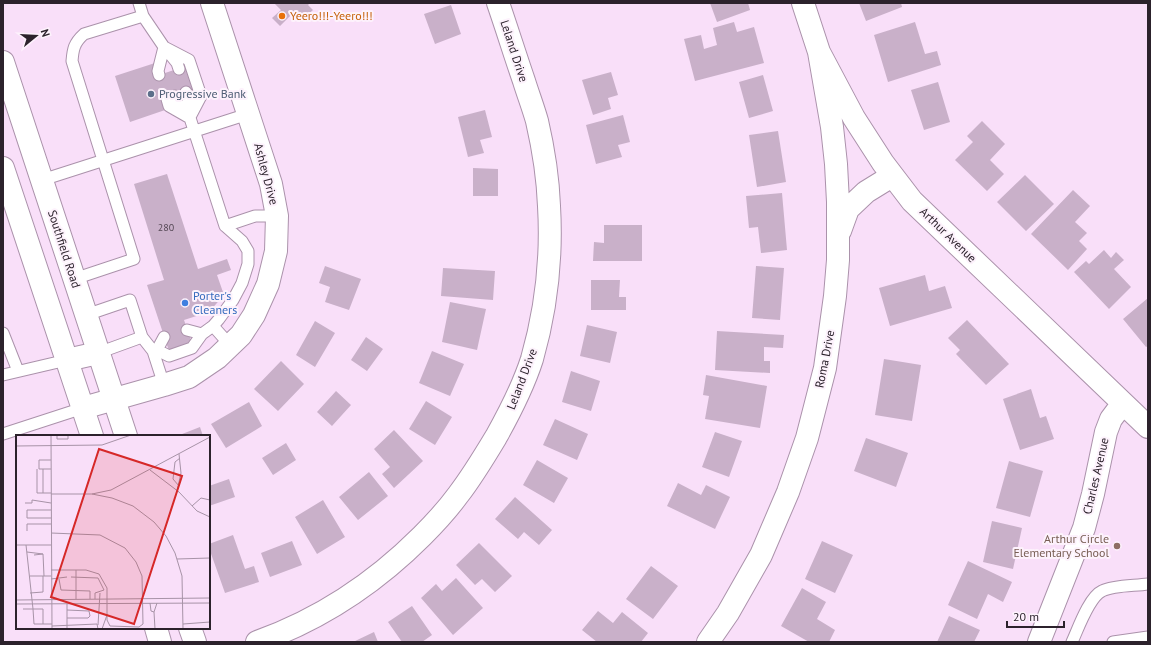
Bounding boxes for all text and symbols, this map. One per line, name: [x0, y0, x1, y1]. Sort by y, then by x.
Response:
place label: Yeero!!!-Yeero!!!: [290, 8, 373, 23]
marker: Yeero!!!-Yeero!!!: [277, 11, 287, 21]
north arrow: [16, 16, 56, 56]
street label: Leland Drive: [497, 18, 532, 84]
text: N: [38, 27, 53, 39]
place label: Progressive Bank: [159, 86, 246, 101]
marker: Progressive Bank: [146, 89, 156, 99]
street label: Ashley Drive: [251, 141, 282, 206]
street label: Arthur Avenue: [917, 204, 980, 265]
street label: Southfield Road: [45, 208, 84, 290]
house number: 280: [158, 221, 175, 234]
place label: Porter's Cleaners: [193, 288, 237, 317]
marker: Porter's Cleaners: [180, 298, 190, 308]
street label: Roma Drive: [812, 329, 837, 389]
street label: Leland Drive: [503, 346, 540, 411]
inset map: [16, 435, 210, 629]
street label: Charles Avenue: [1079, 436, 1112, 516]
place label: Arthur Circle Elementary School: [1013, 531, 1109, 560]
marker: Arthur Circle Elementary School: [1112, 541, 1122, 551]
scale bar: [1007, 603, 1064, 629]
text: 20 m: [1013, 609, 1039, 624]

